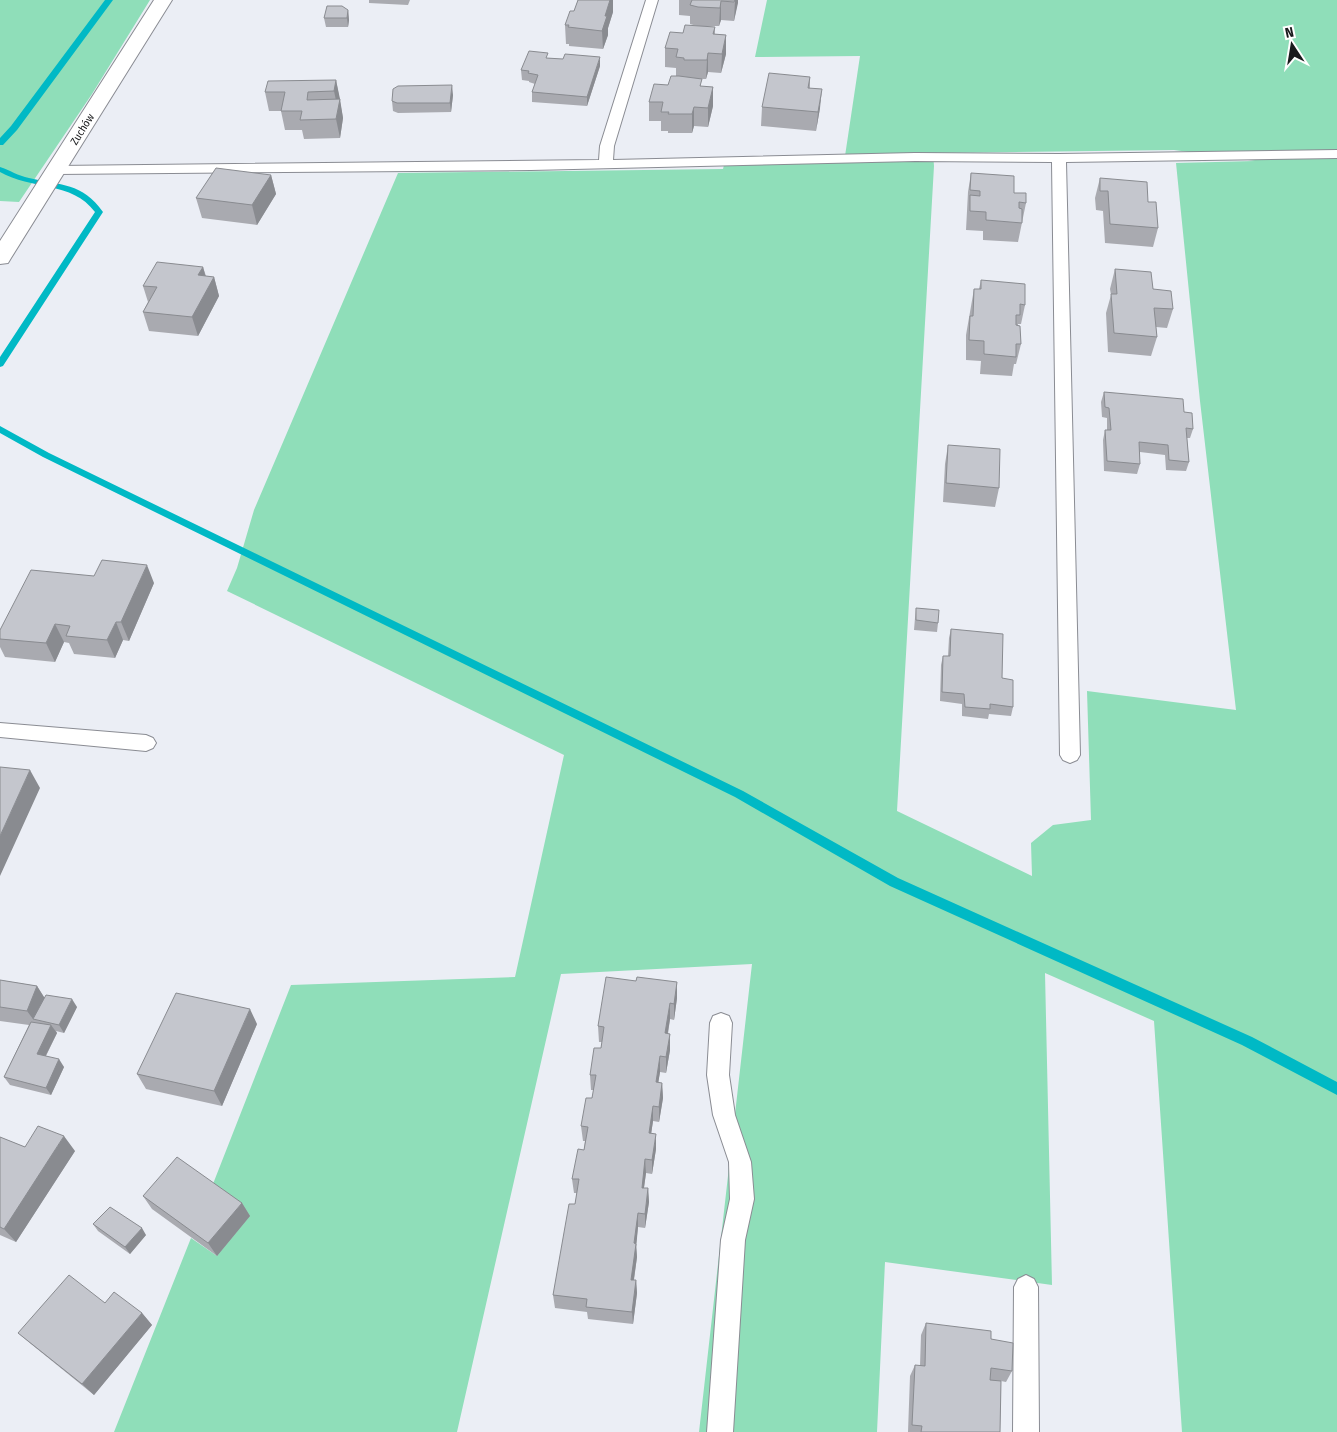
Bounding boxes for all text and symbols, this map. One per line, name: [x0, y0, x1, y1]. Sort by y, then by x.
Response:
north arrow: [1267, 20, 1317, 70]
text: N: [1284, 24, 1295, 42]
street label: Zuchów: [68, 111, 97, 147]

